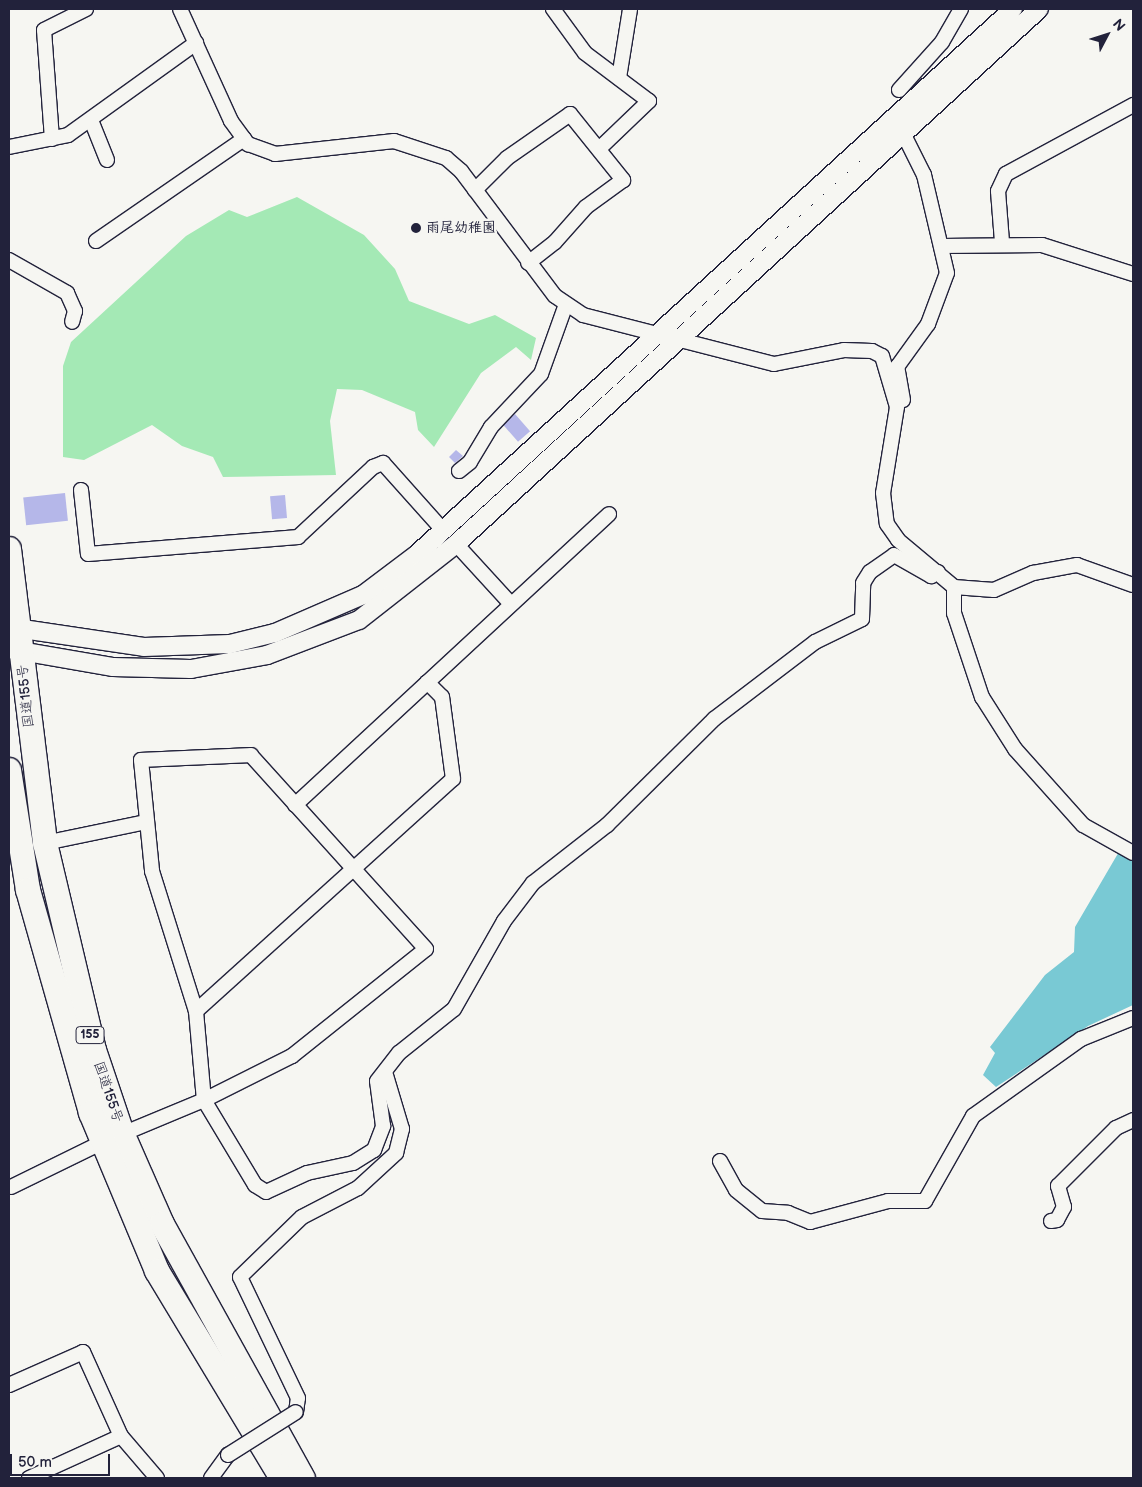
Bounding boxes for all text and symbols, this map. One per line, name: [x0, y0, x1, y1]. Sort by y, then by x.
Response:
north arrow: [1082, 10, 1132, 60]
text: N: [1109, 16, 1129, 35]
place label: 雨尾幼稚園: [426, 220, 496, 236]
marker: 雨尾幼稚園: [410, 222, 422, 234]
street label: 国道155号: [14, 664, 38, 728]
road number: 155: [75, 1026, 105, 1044]
street label: 国道155号: [90, 1059, 126, 1125]
scale bar: [12, 1444, 112, 1476]
text: 50 m: [18, 1453, 52, 1472]

